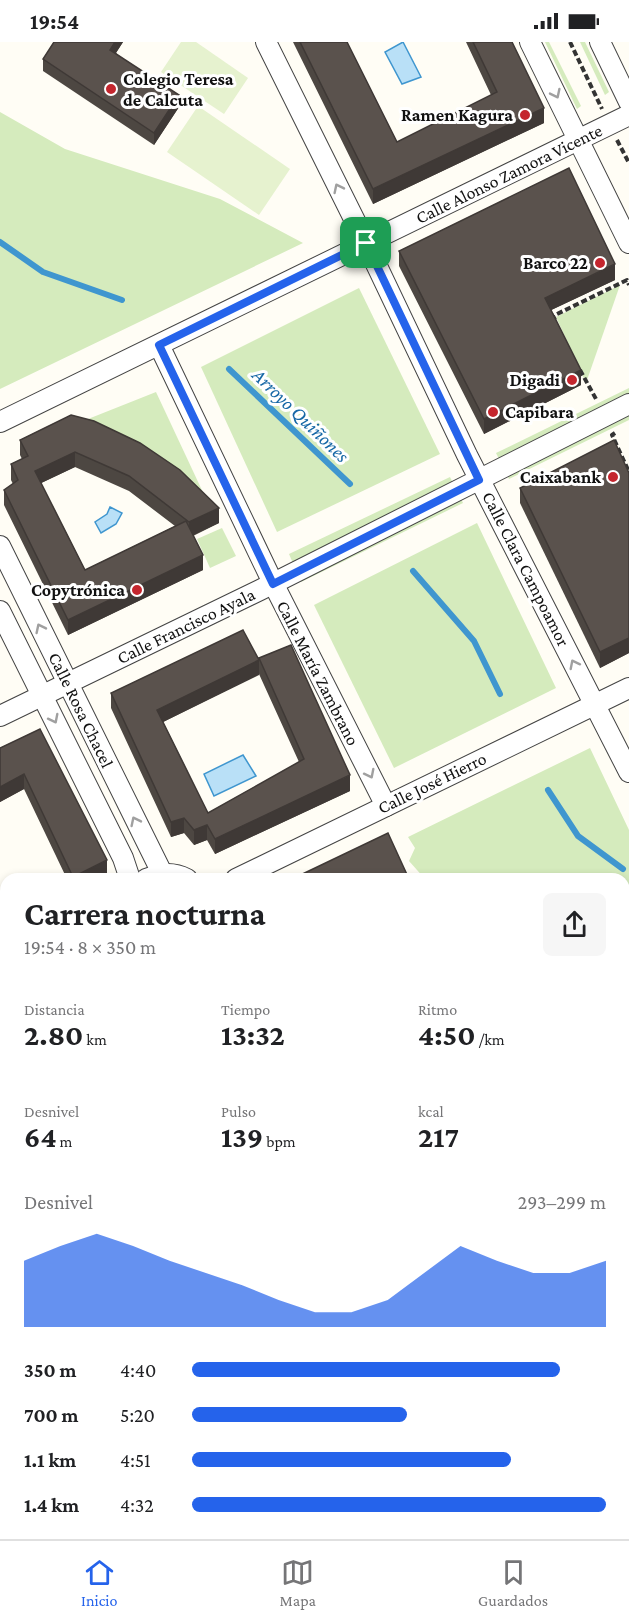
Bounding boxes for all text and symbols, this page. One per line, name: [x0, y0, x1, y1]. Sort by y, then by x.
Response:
text: 19:54: [30, 9, 79, 34]
place label: Colegio Teresa de Calcuta: [123, 69, 234, 110]
marker: Colegio Teresa de Calcuta: [104, 82, 118, 96]
one-way arrow: [549, 88, 560, 99]
place label: Ramen Kagura: [401, 105, 513, 125]
marker: Ramen Kagura: [518, 108, 532, 122]
street label: Calle Alonso Zamora Vicente: [413, 120, 605, 228]
one-way arrow: [334, 184, 345, 195]
pin: [340, 217, 391, 268]
icon: arrive: [349, 226, 382, 259]
place label: Barco 22: [523, 253, 588, 273]
marker: Barco 22: [593, 256, 607, 270]
water label: Arroyo Quiñones: [247, 363, 354, 468]
place label: Digadi: [509, 370, 561, 390]
marker: Digadi: [565, 373, 579, 387]
place label: Capibara: [505, 402, 574, 422]
marker: Capibara: [486, 405, 500, 419]
place label: Caixabank: [520, 467, 601, 487]
marker: Caixabank: [606, 470, 620, 484]
street label: Calle Clara Campoamor: [478, 488, 574, 650]
place label: Copytrónica: [31, 580, 125, 600]
marker: Copytrónica: [130, 583, 144, 597]
street label: Calle Francisco Ayala: [114, 584, 258, 668]
street label: Calle María Zambrano: [273, 597, 363, 749]
one-way arrow: [36, 623, 47, 634]
street label: Calle Rosa Chacel: [44, 649, 118, 771]
one-way arrow: [570, 659, 582, 670]
one-way arrow: [47, 713, 58, 724]
street label: Calle José Hierro: [375, 748, 489, 818]
one-way arrow: [363, 768, 374, 779]
one-way arrow: [131, 817, 143, 828]
button: share: [543, 893, 606, 956]
text: Carrera nocturna: [24, 895, 266, 932]
text: 19:54 · 8 × 350 m: [24, 936, 156, 958]
text: Distancia: [24, 1001, 85, 1018]
text: Tiempo: [221, 1001, 270, 1018]
text: Ritmo: [418, 1001, 457, 1018]
text: 2.80: [24, 1018, 83, 1051]
text: 13:32: [221, 1018, 285, 1051]
text: 4:50: [418, 1018, 475, 1051]
text: km: [83, 1031, 107, 1048]
text: /km: [475, 1031, 505, 1048]
text: Desnivel: [24, 1103, 79, 1120]
text: Pulso: [221, 1103, 256, 1120]
text: kcal: [418, 1103, 444, 1120]
text: 64: [24, 1120, 57, 1153]
text: 139: [221, 1120, 263, 1153]
text: 217: [418, 1120, 459, 1153]
text: m: [57, 1133, 72, 1150]
text: bpm: [263, 1133, 296, 1150]
text: Desnivel: [24, 1191, 93, 1213]
text: 293–299 m: [518, 1191, 606, 1213]
text: 350 m: [24, 1359, 77, 1381]
text: 4:40: [120, 1359, 156, 1381]
text: 700 m: [24, 1404, 78, 1426]
text: 5:20: [120, 1404, 155, 1426]
text: 1.1 km: [24, 1449, 76, 1471]
text: 4:51: [120, 1449, 151, 1471]
text: 1.4 km: [24, 1494, 79, 1516]
text: 4:32: [120, 1494, 154, 1516]
tab: Inicio: [81, 1556, 117, 1609]
tab: Mapa: [280, 1556, 316, 1609]
tab: Guardados: [478, 1556, 548, 1609]

